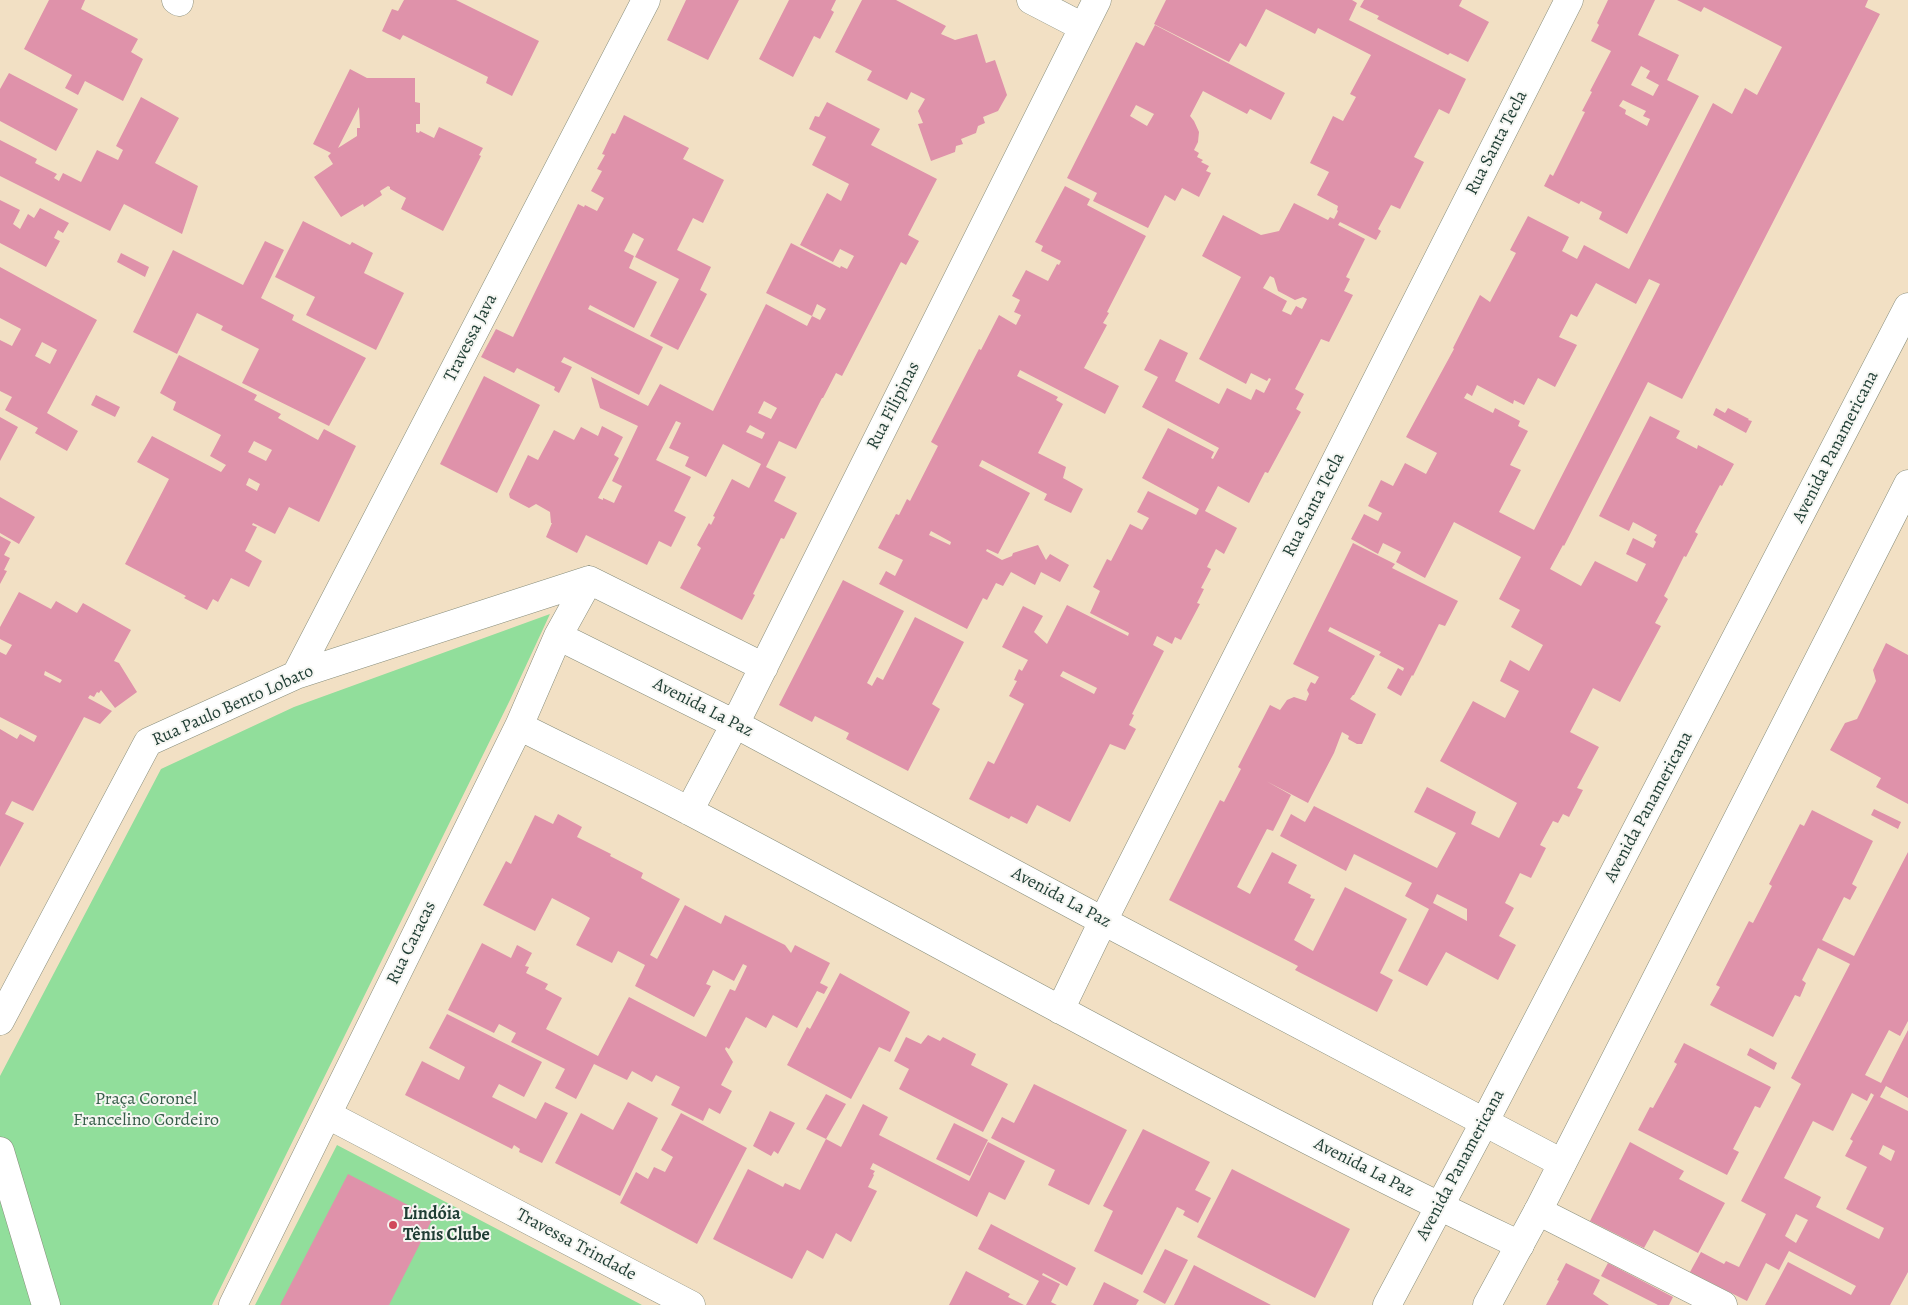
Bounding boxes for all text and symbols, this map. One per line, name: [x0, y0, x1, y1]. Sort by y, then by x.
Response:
street label: Rua Santa Tecla: [1461, 87, 1533, 199]
street label: Travessa Java: [440, 290, 502, 386]
street label: Rua Filipinas: [863, 358, 925, 454]
street label: Avenida Panamericana: [1788, 367, 1884, 527]
street label: Rua Santa Tecla: [1278, 449, 1350, 561]
street label: Rua Paulo Bento Lobato: [149, 661, 317, 751]
street label: Avenida La Paz: [649, 673, 757, 743]
street label: Avenida Panamericana: [1600, 728, 1698, 886]
street label: Avenida La Paz: [1007, 863, 1115, 933]
street label: Rua Caracas: [383, 898, 441, 988]
street label: Avenida Panamericana: [1412, 1086, 1510, 1244]
park label: Praça Coronel Francelino Cordeiro: [73, 1089, 219, 1132]
street label: Avenida La Paz: [1310, 1133, 1418, 1203]
place label: Lindóia Tênis Clube: [403, 1204, 490, 1246]
street label: Travessa Trindade: [512, 1204, 640, 1286]
marker: Lindóia Tênis Clube: [387, 1219, 399, 1231]

